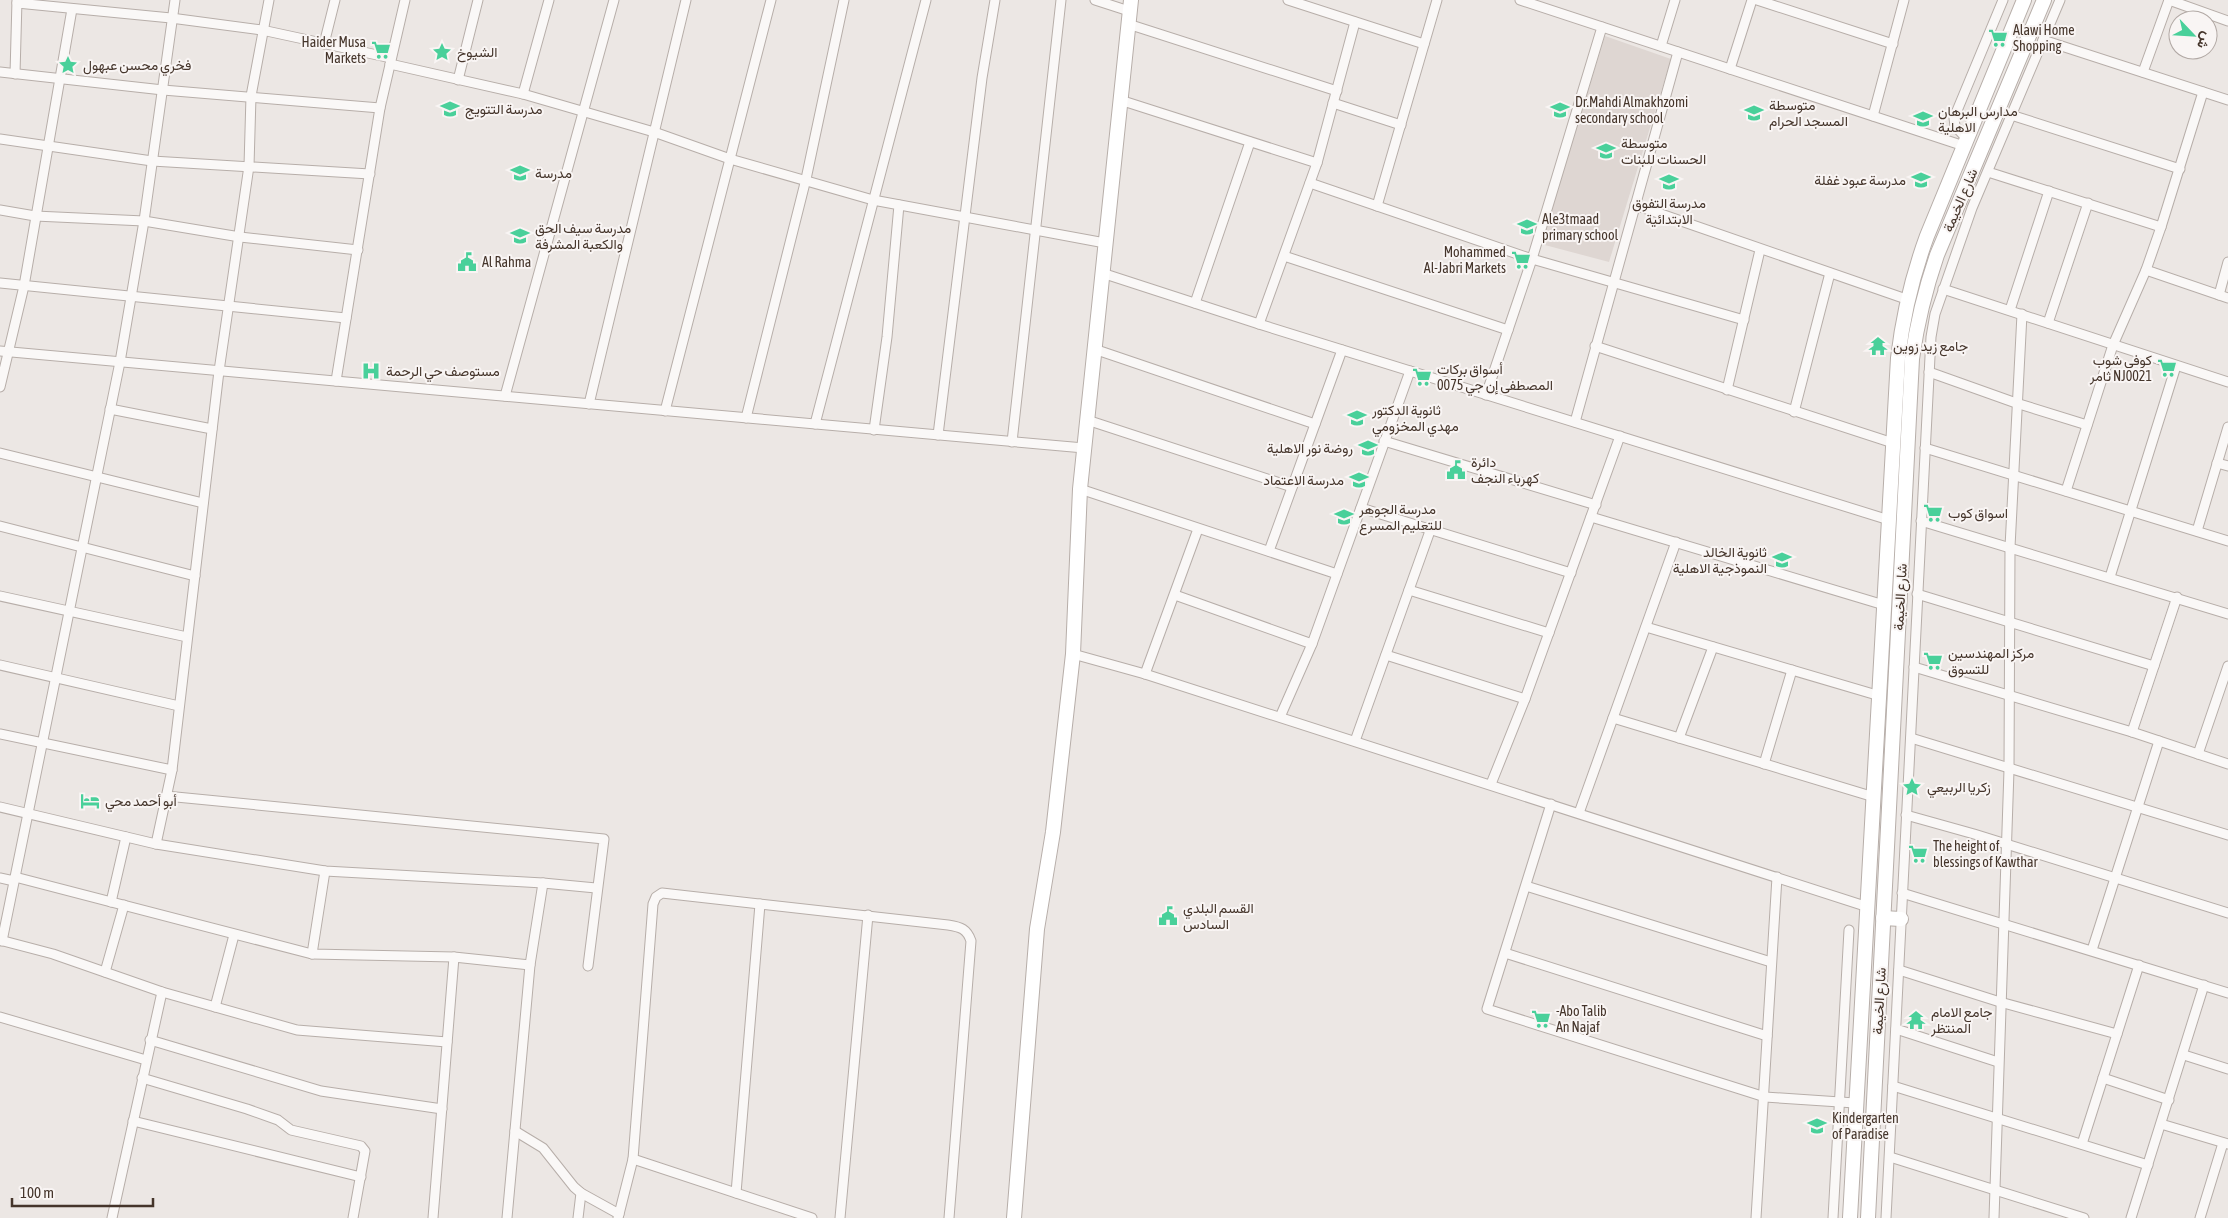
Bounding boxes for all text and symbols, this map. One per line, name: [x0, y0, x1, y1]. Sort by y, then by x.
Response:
north arrow: [2168, 10, 2218, 60]
place label: Alawi Home Shopping: [2013, 22, 2075, 54]
supermarket icon: Alawi Home Shopping: [1987, 27, 2009, 49]
text: ش: [2193, 29, 2216, 52]
place label: Haider Musa Markets: [302, 34, 366, 66]
supermarket icon: Haider Musa Markets: [370, 39, 392, 61]
place icon: الشيوخ: [431, 41, 453, 63]
place label: الشيوخ: [457, 44, 498, 63]
place icon: فخري محسن عبهول: [57, 54, 79, 76]
place label: فخري محسن عبهول: [83, 57, 191, 77]
place label: Dr.Mahdi Almakhzomi secondary school: [1575, 94, 1688, 126]
place label: متوسطة المسجد الحرام: [1769, 97, 1848, 130]
school or university icon: مدرسة التتويج: [439, 98, 461, 120]
school or university icon: Dr.Mahdi Almakhzomi secondary school: [1549, 99, 1571, 121]
place label: مدرسة التتويج: [465, 101, 542, 120]
school or university icon: متوسطة المسجد الحرام: [1743, 102, 1765, 124]
place label: مدارس البرهان الاهلية: [1938, 103, 2018, 135]
school or university icon: مدارس البرهان الاهلية: [1912, 108, 1934, 130]
place label: متوسطة الحسنات للبنات: [1621, 135, 1706, 168]
school or university icon: متوسطة الحسنات للبنات: [1595, 140, 1617, 162]
school or university icon: مدرسة: [509, 162, 531, 184]
place label: مدرسة: [535, 165, 572, 182]
street label: شارع الخيمة: [1939, 166, 1983, 235]
school or university icon: مدرسة عبود غفلة: [1910, 169, 1932, 191]
school or university icon: مدرسة التفوق الابتدائية: [1658, 171, 1680, 193]
place label: مدرسة عبود غفلة: [1814, 172, 1906, 189]
place label: مدرسة التفوق الابتدائية: [1632, 195, 1706, 228]
place label: Ale3tmaad primary school: [1542, 211, 1618, 243]
school or university icon: Ale3tmaad primary school: [1516, 216, 1538, 238]
place label: مدرسة سيف الحق والكعبة المشرفة: [535, 220, 631, 253]
school or university icon: مدرسة سيف الحق والكعبة المشرفة: [509, 225, 531, 247]
place label: Mohammed Al-Jabri Markets: [1424, 244, 1506, 276]
supermarket icon: Mohammed Al-Jabri Markets: [1510, 249, 1532, 271]
public building icon: Al Rahma: [456, 251, 478, 273]
place label: Al Rahma: [482, 254, 531, 270]
temple icon: جامع زيد زوين: [1867, 335, 1889, 357]
place label: جامع زيد زوين: [1893, 338, 1968, 357]
place label: كوفي شوب ثامر NJ0021: [2089, 352, 2152, 385]
supermarket icon: كوفي شوب ثامر NJ0021: [2156, 357, 2178, 379]
hospital icon: مستوصف حي الرحمة: [360, 360, 382, 382]
place label: أسواق بركات المصطفی إن جي 0075: [1437, 361, 1553, 397]
place label: مستوصف حي الرحمة: [386, 363, 500, 383]
supermarket icon: أسواق بركات المصطفی إن جي 0075: [1411, 366, 1433, 388]
place label: ثانوية الدكتور مهدي المخزومي: [1371, 402, 1459, 438]
school or university icon: ثانوية الدكتور مهدي المخزومي: [1346, 407, 1368, 429]
school or university icon: روضة نور الاهلية: [1357, 437, 1379, 459]
place label: روضة نور الاهلية: [1267, 440, 1353, 457]
place label: دائرة كهرباء النجف: [1471, 454, 1539, 487]
public building icon: دائرة كهرباء النجف: [1445, 459, 1467, 481]
school or university icon: مدرسة الاعتماد: [1348, 469, 1370, 491]
place label: مدرسة الاعتماد: [1263, 472, 1344, 489]
place label: مدرسة الجوهر للتعليم المسرع: [1358, 501, 1442, 536]
supermarket icon: اسواق كوب: [1922, 502, 1944, 524]
place label: اسواق كوب: [1948, 505, 2008, 522]
school or university icon: مدرسة الجوهر للتعليم المسرع: [1333, 506, 1355, 528]
place label: ثانوية الخالد النموذجية الاهلية: [1673, 544, 1767, 577]
school or university icon: ثانوية الخالد النموذجية الاهلية: [1771, 549, 1793, 571]
street label: شارع الخيمة: [1890, 563, 1913, 631]
place label: مركز المهندسين للتسوق: [1948, 645, 2034, 678]
supermarket icon: مركز المهندسين للتسوق: [1922, 650, 1944, 672]
place icon: زكريا الربيعي: [1901, 776, 1923, 798]
place label: زكريا الربيعي: [1927, 779, 1991, 799]
hotel icon: أبو أحمد محي: [79, 790, 101, 812]
place label: أبو أحمد محي: [105, 793, 177, 813]
place label: The height of blessings of Kawthar: [1933, 838, 2038, 870]
supermarket icon: The height of blessings of Kawthar: [1907, 843, 1929, 865]
place label: القسم البلدي السادس: [1183, 900, 1254, 933]
public building icon: القسم البلدي السادس: [1157, 905, 1179, 927]
street label: شارع الخيمة: [1869, 967, 1892, 1035]
place label: -Abo Talib An Najaf: [1556, 1003, 1607, 1035]
place label: جامع الامام المنتظر: [1930, 1004, 1993, 1037]
supermarket icon: -Abo Talib An Najaf: [1530, 1008, 1552, 1030]
temple icon: جامع الامام المنتظر: [1905, 1009, 1927, 1031]
place label: Kindergarten of Paradise: [1832, 1110, 1899, 1142]
school or university icon: Kindergarten of Paradise: [1806, 1115, 1828, 1137]
scale bar: [12, 1176, 154, 1208]
text: 100 m: [20, 1184, 54, 1201]

